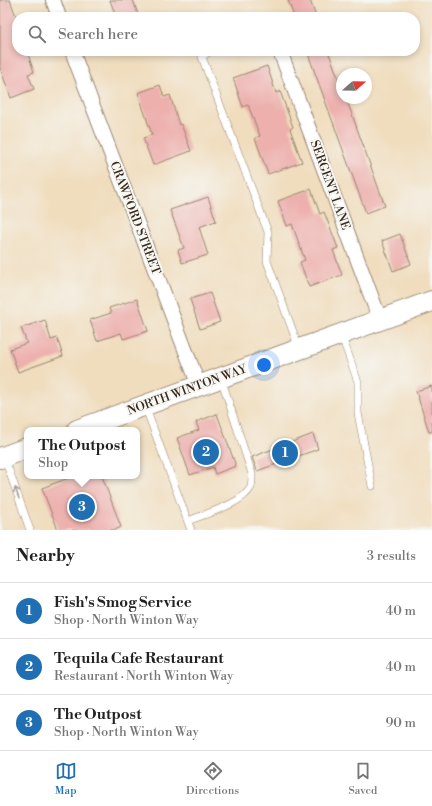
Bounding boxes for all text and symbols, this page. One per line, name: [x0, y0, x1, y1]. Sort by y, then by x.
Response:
search box: [12, 12, 420, 56]
icon: search: [26, 23, 48, 45]
text: Search here: [58, 25, 138, 44]
north arrow: [336, 68, 372, 104]
street label: SERGENT LANE: [307, 138, 353, 232]
street label: CRAWFORD STREET: [106, 159, 164, 277]
your location: [254, 355, 274, 375]
street label: NORTH WINTON WAY: [125, 361, 250, 419]
popup: [24, 427, 140, 479]
text: The Outpost: [38, 436, 126, 455]
pin: 2: [193, 437, 219, 467]
pin: 1: [272, 438, 298, 468]
text: Shop: [38, 455, 68, 471]
one-way arrow: [13, 487, 20, 500]
pin: 3: [69, 492, 95, 522]
text: Nearby: [16, 545, 75, 567]
text: 3 results: [367, 548, 416, 564]
text: Fish's Smog Service: [54, 593, 192, 612]
text: 1: [26, 603, 32, 619]
text: 40 m: [386, 603, 416, 619]
text: Shop · North Winton Way: [54, 612, 199, 628]
text: Tequila Cafe Restaurant: [54, 649, 224, 668]
text: 2: [25, 659, 33, 675]
text: 40 m: [386, 659, 416, 675]
text: Restaurant · North Winton Way: [54, 668, 233, 684]
text: The Outpost: [54, 705, 142, 724]
text: 3: [25, 715, 33, 731]
text: 90 m: [385, 715, 416, 731]
text: Shop · North Winton Way: [54, 724, 199, 740]
tab: Map: [55, 760, 77, 798]
tab: Directions: [186, 760, 239, 798]
tab: Saved: [348, 760, 377, 798]

